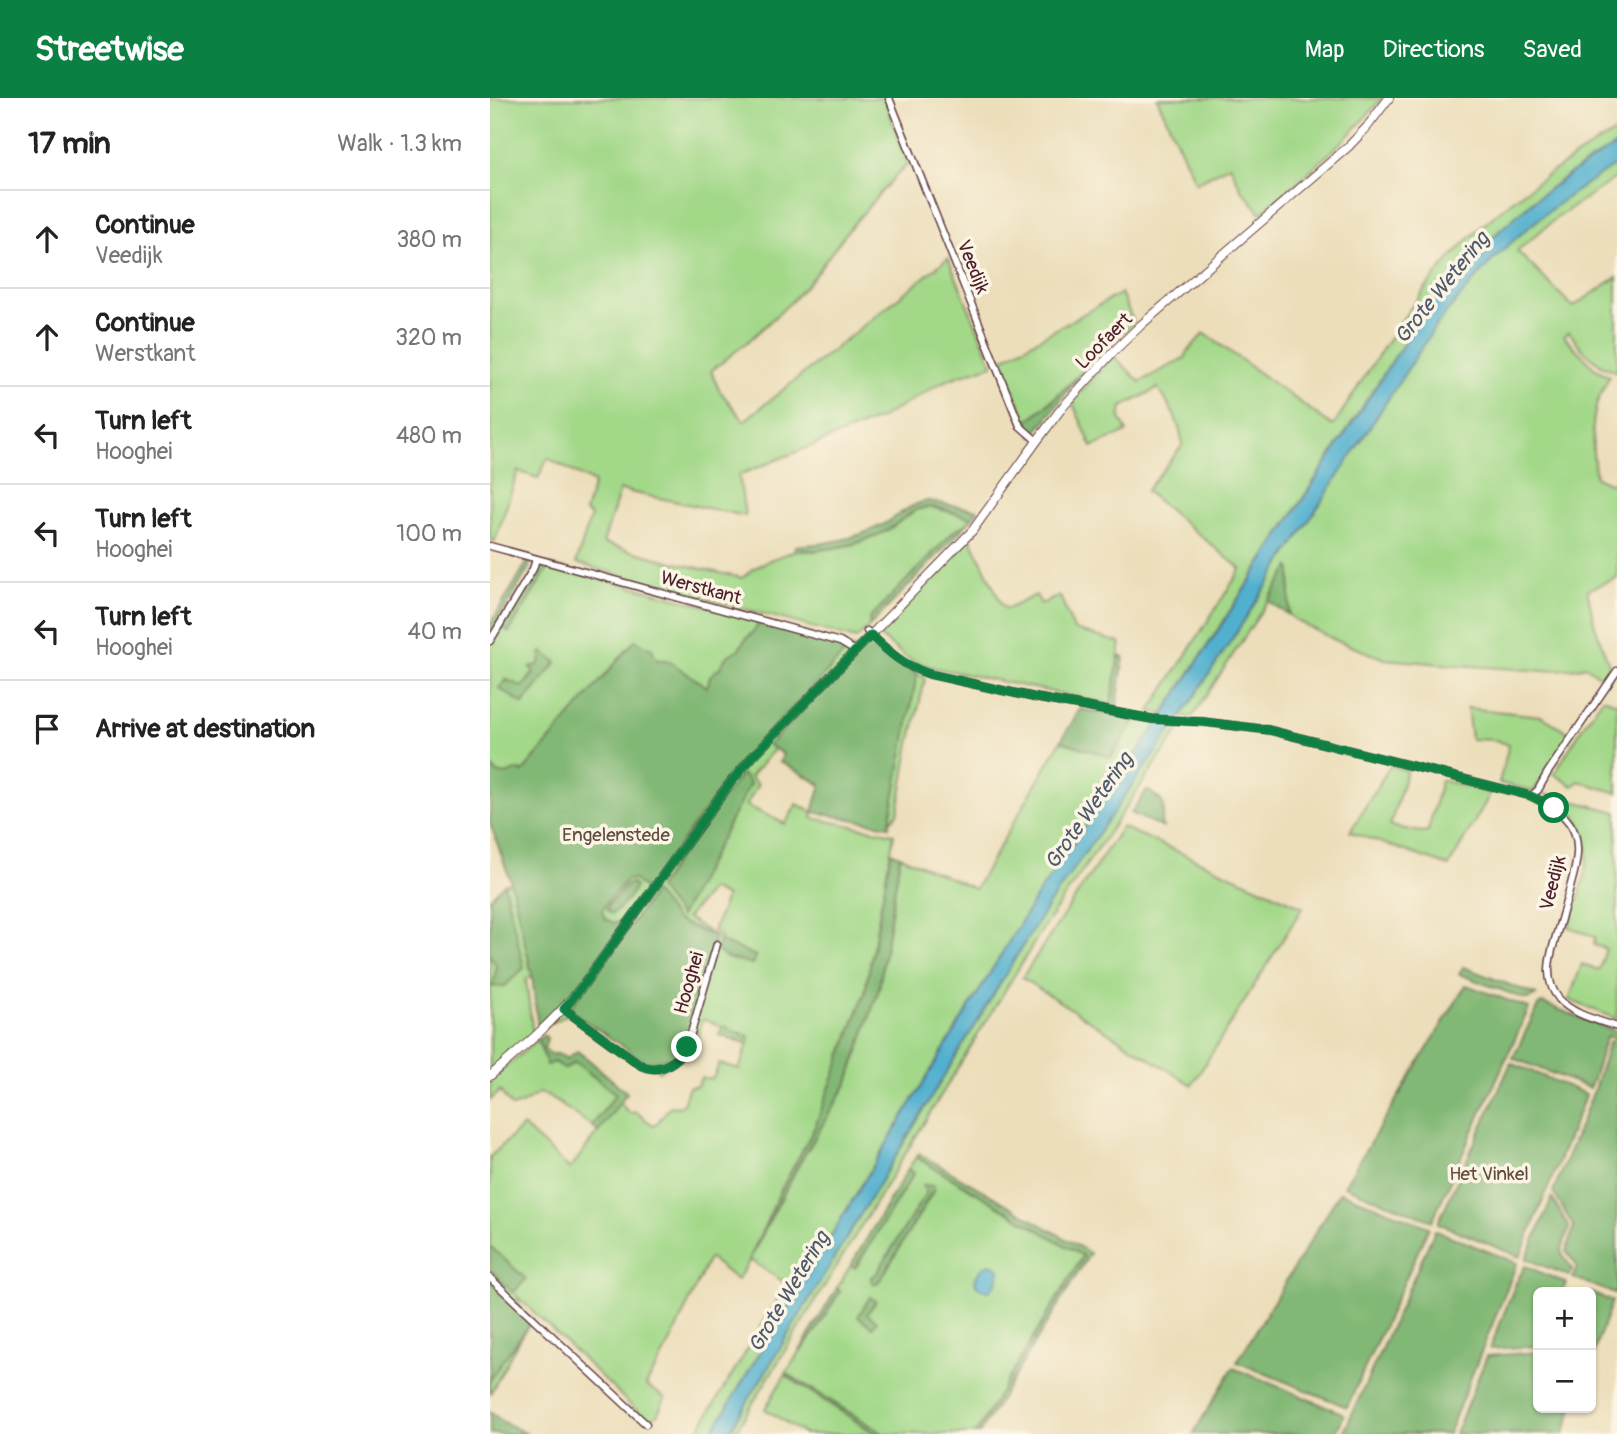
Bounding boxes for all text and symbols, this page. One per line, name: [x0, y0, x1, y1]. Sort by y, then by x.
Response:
text: Streetwise: [35, 29, 184, 70]
text: Map: [1305, 35, 1345, 64]
text: Directions: [1383, 35, 1484, 64]
text: Saved: [1522, 35, 1582, 64]
text: 17 min: [28, 125, 111, 162]
text: Walk · 1.3 km: [337, 129, 462, 158]
text: Continue: [95, 209, 195, 241]
icon: ahead: [28, 220, 66, 258]
text: 380 m: [396, 225, 462, 254]
water label: Grote Wetering: [1389, 225, 1496, 349]
street label: Veedijk: [951, 237, 995, 297]
text: Veedijk: [95, 241, 163, 270]
text: Continue: [95, 307, 195, 339]
street label: Loofaert: [1071, 307, 1138, 374]
icon: ahead: [28, 318, 66, 356]
text: 320 m: [395, 323, 462, 352]
text: Werstkant: [95, 339, 195, 368]
text: Turn left: [95, 405, 191, 437]
icon: left: [28, 416, 66, 454]
text: 480 m: [396, 421, 462, 450]
text: Hooghei: [95, 437, 172, 466]
text: Turn left: [95, 503, 191, 535]
icon: left: [28, 514, 66, 552]
text: 100 m: [396, 519, 462, 548]
text: Hooghei: [95, 535, 172, 564]
street label: Werstkant: [658, 566, 744, 610]
text: Turn left: [95, 601, 191, 633]
icon: left: [28, 612, 66, 650]
text: 40 m: [408, 617, 462, 646]
text: Hooghei: [95, 633, 172, 662]
icon: arrive: [28, 710, 66, 748]
text: Arrive at destination: [95, 713, 315, 745]
water label: Grote Wetering: [1039, 746, 1140, 875]
route start: [1538, 792, 1569, 823]
park label: Engelenstede: [562, 823, 671, 847]
street label: Veedijk: [1535, 853, 1571, 913]
street label: Hooghei: [669, 949, 709, 1017]
route end: [671, 1031, 702, 1062]
park label: Het Vinkel: [1449, 1162, 1529, 1186]
water label: Grote Wetering: [742, 1225, 836, 1357]
map controls: [1533, 1287, 1596, 1413]
button: +: [1533, 1287, 1596, 1350]
button: −: [1533, 1350, 1596, 1413]

